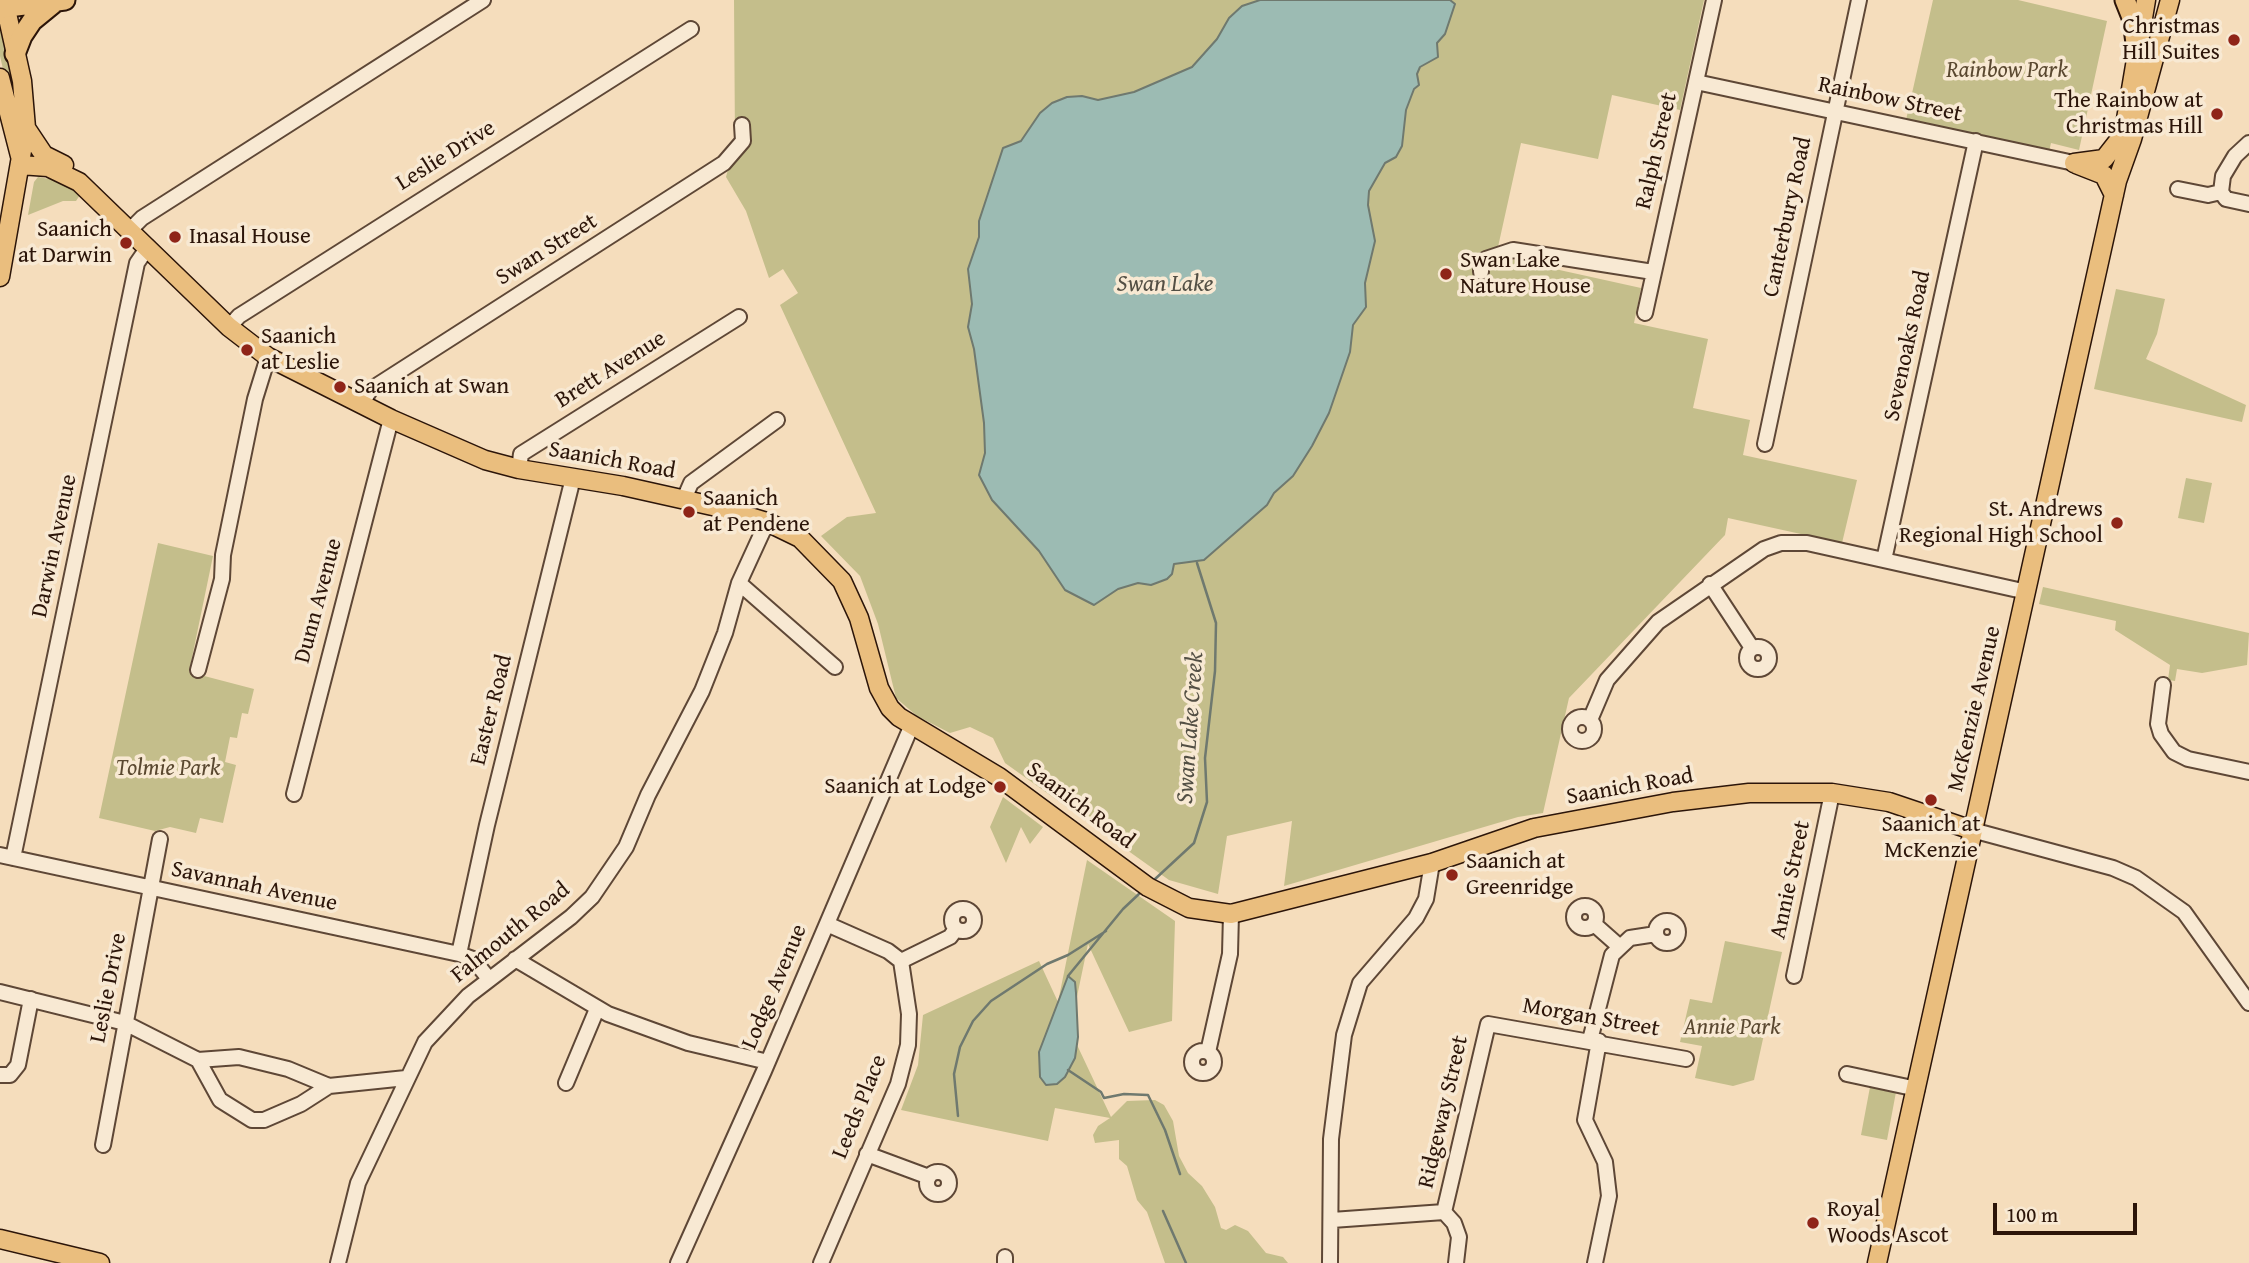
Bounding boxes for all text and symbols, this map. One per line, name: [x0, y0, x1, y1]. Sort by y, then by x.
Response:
place label: Christmas Hill Suites: [2122, 13, 2220, 67]
marker: Christmas Hill Suites: [2226, 32, 2242, 48]
park label: Rainbow Park: [1946, 57, 2068, 85]
street label: Rainbow Street: [1816, 71, 1964, 129]
place label: The Rainbow at Christmas Hill: [2054, 87, 2203, 141]
street label: Ralph Street: [1630, 90, 1684, 212]
marker: The Rainbow at Christmas Hill: [2209, 106, 2225, 122]
street label: Leslie Drive: [391, 115, 501, 197]
street label: Canterbury Road: [1758, 134, 1818, 300]
street label: Swan Street: [491, 208, 603, 292]
place label: Saanich at Darwin: [18, 216, 112, 270]
place label: Inasal House: [189, 223, 311, 251]
marker: Inasal House: [167, 229, 183, 245]
marker: Saanich at Darwin: [118, 235, 134, 251]
place label: Swan Lake Nature House: [1460, 247, 1591, 301]
marker: Swan Lake Nature House: [1438, 266, 1454, 282]
street label: Sevenoaks Road: [1879, 268, 1937, 424]
water label: Swan Lake: [1117, 271, 1213, 299]
place label: Saanich at Leslie: [261, 323, 340, 377]
street label: Brett Avenue: [551, 325, 671, 415]
marker: Saanich at Leslie: [239, 342, 255, 358]
place label: Saanich at Swan: [354, 373, 509, 401]
marker: Saanich at Swan: [332, 379, 348, 395]
street label: Saanich Road: [546, 436, 678, 486]
street label: Darwin Avenue: [26, 472, 84, 620]
place label: Saanich at Pendene: [703, 485, 810, 539]
place label: St. Andrews Regional High School: [1899, 496, 2103, 550]
marker: Saanich at Pendene: [681, 504, 697, 520]
marker: St. Andrews Regional High School: [2109, 515, 2125, 531]
street label: Dunn Avenue: [289, 536, 349, 666]
street label: McKenzie Avenue: [1942, 623, 2008, 795]
water label: Swan Lake Creek: [1171, 651, 1211, 805]
street label: Easter Road: [465, 652, 519, 768]
park label: Tolmie Park: [116, 755, 220, 783]
street label: Saanich Road: [1020, 756, 1140, 856]
street label: Saanich Road: [1564, 762, 1696, 812]
place label: Saanich at Lodge: [824, 773, 986, 801]
marker: Saanich at Lodge: [992, 779, 1008, 795]
marker: Saanich at McKenzie: [1923, 792, 1939, 808]
place label: Saanich at McKenzie: [1881, 811, 1981, 865]
street label: Annie Street: [1765, 818, 1817, 942]
place label: Saanich at Greenridge: [1466, 848, 1574, 902]
street label: Savannah Avenue: [168, 856, 340, 918]
marker: Saanich at Greenridge: [1444, 867, 1460, 883]
street label: Falmouth Road: [446, 877, 576, 989]
street label: Lodge Avenue: [736, 920, 814, 1054]
street label: Leslie Drive: [85, 931, 133, 1045]
street label: Morgan Street: [1520, 992, 1662, 1044]
park label: Annie Park: [1684, 1014, 1780, 1042]
street label: Ridgeway Street: [1413, 1033, 1475, 1191]
street label: Leeds Place: [827, 1051, 893, 1163]
scale bar: [1997, 1190, 2140, 1234]
place label: Royal Woods Ascot: [1827, 1196, 1949, 1250]
text: 100 m: [2006, 1199, 2058, 1230]
marker: Royal Woods Ascot: [1805, 1215, 1821, 1231]

